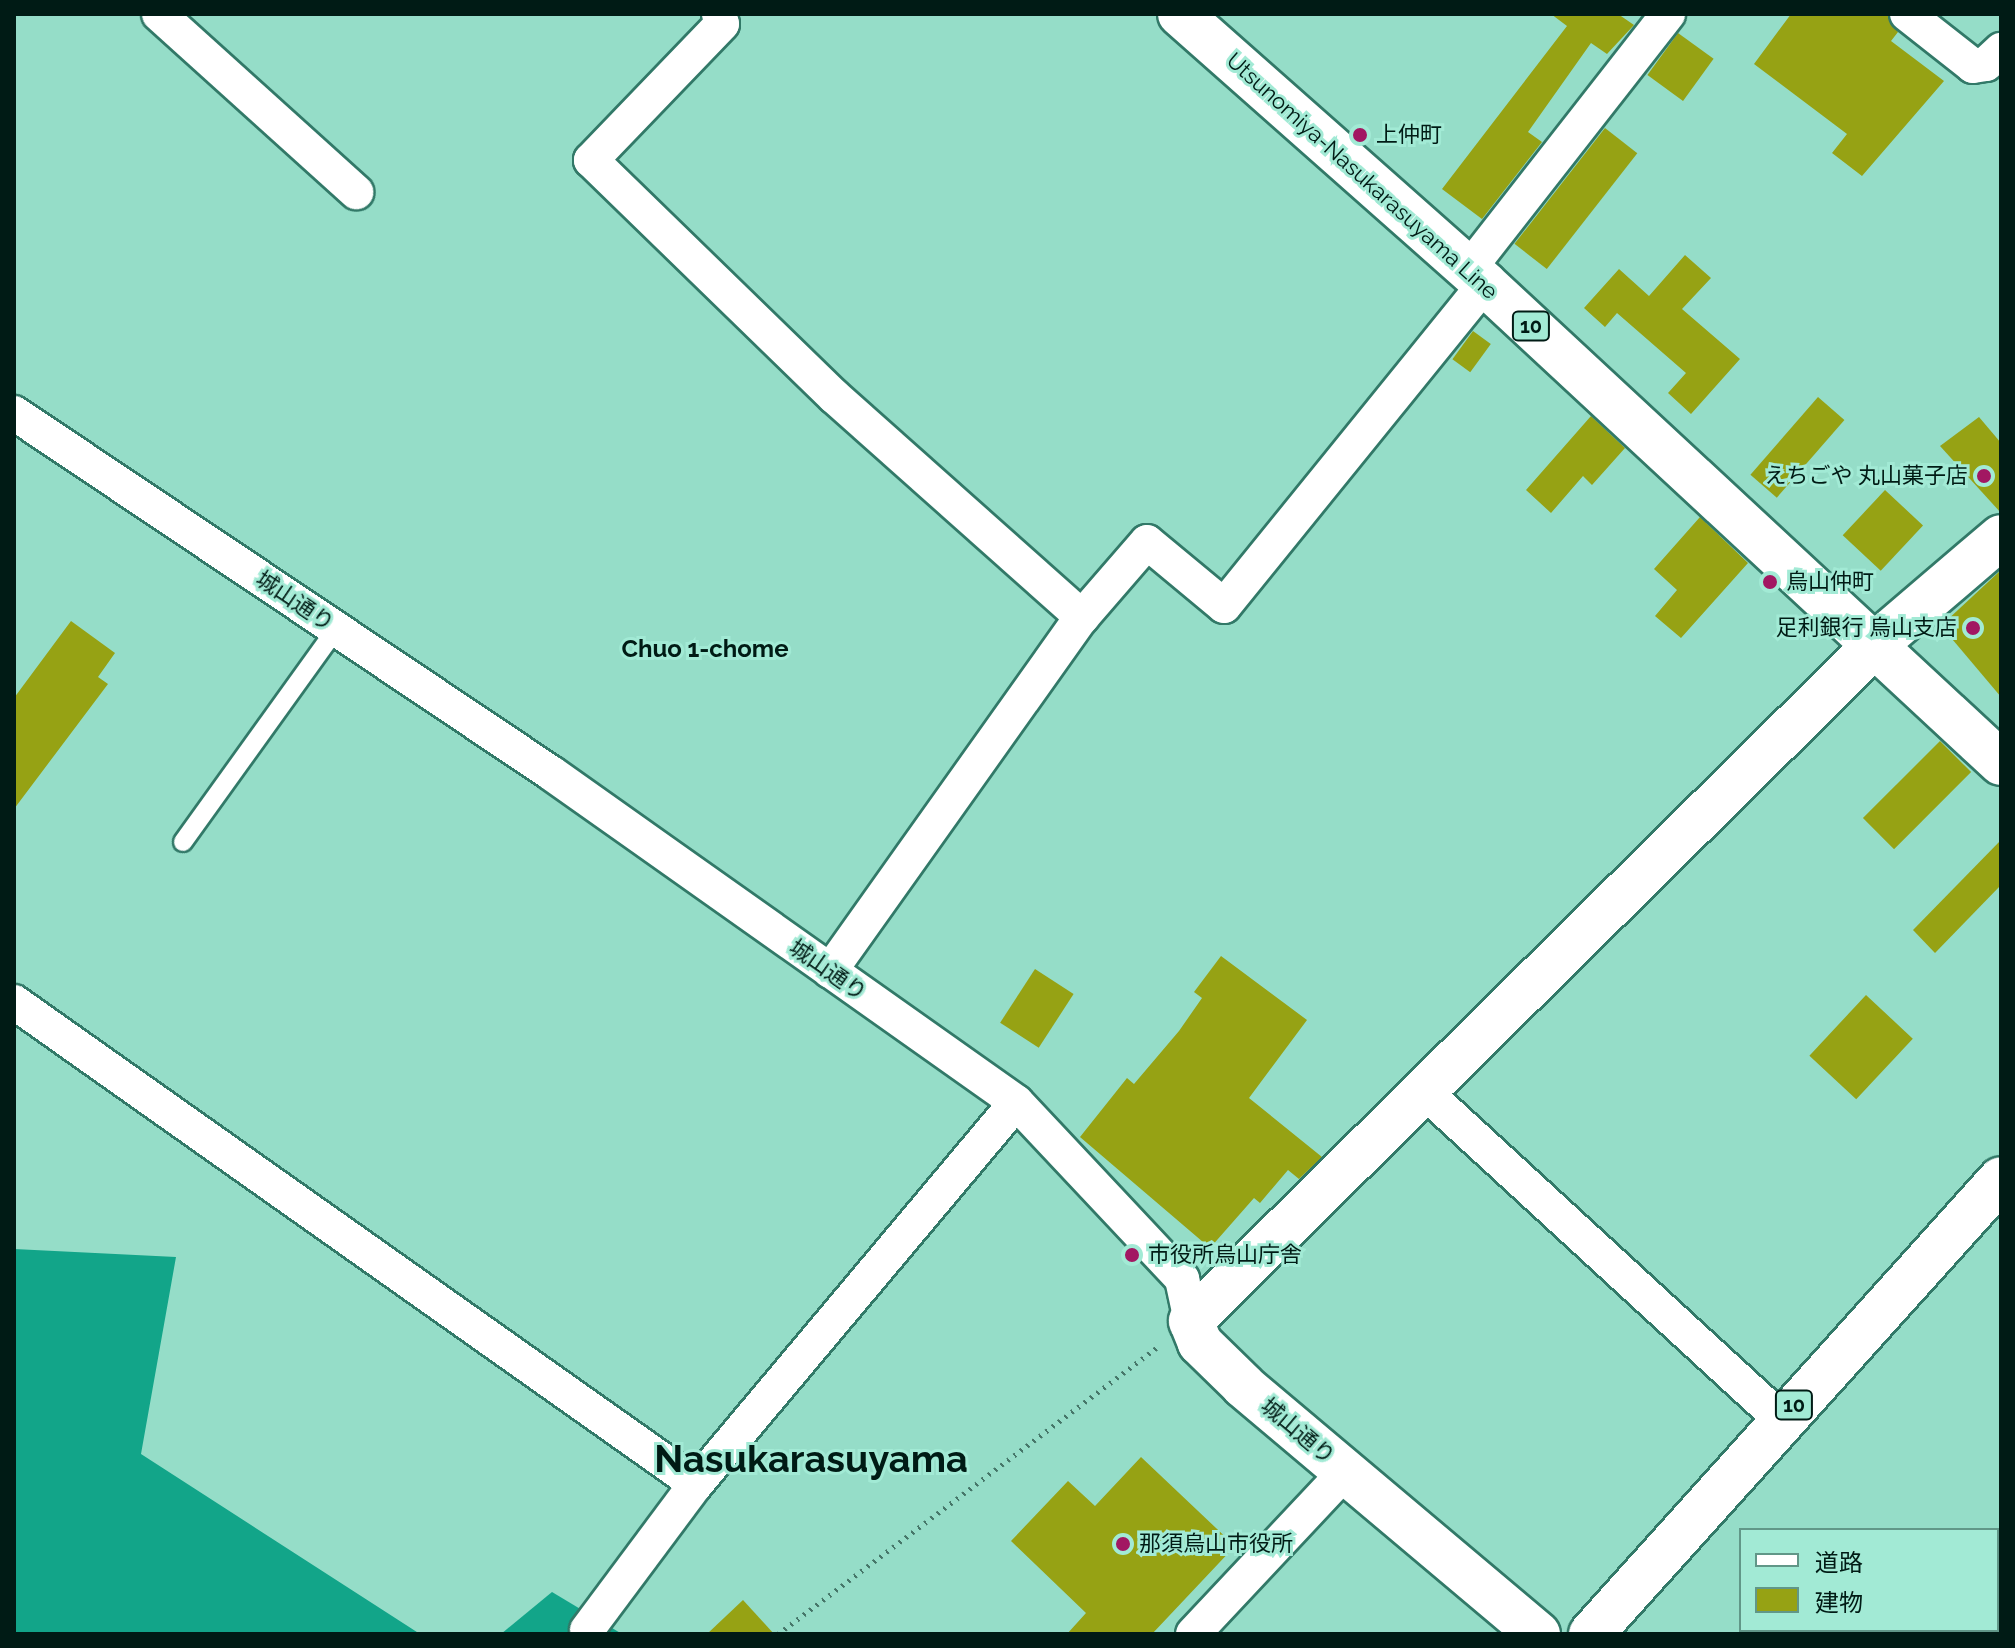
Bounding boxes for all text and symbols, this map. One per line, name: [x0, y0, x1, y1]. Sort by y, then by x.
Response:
street label: Utsunomiya-Nasukarasuyama Line: [1221, 47, 1503, 305]
place label: 上仲町: [1376, 122, 1442, 148]
marker: 上仲町: [1351, 126, 1369, 144]
road number: 10: [1511, 310, 1551, 342]
place label: えちごや 丸山菓子店: [1764, 463, 1968, 489]
marker: えちごや 丸山菓子店: [1975, 467, 1993, 485]
street label: 城山通り: [251, 565, 339, 637]
place label: 烏山仲町: [1786, 569, 1874, 595]
marker: 烏山仲町: [1761, 573, 1779, 591]
place label: 足利銀行 烏山支店: [1775, 615, 1957, 641]
marker: 足利銀行 烏山支店: [1964, 619, 1982, 637]
district label: Chuo 1-chome: [621, 635, 789, 663]
street label: 城山通り: [784, 934, 872, 1006]
place label: 市役所烏山庁舎: [1148, 1242, 1302, 1268]
marker: 市役所烏山庁舎: [1123, 1246, 1141, 1264]
road number: 10: [1774, 1389, 1814, 1421]
street label: 城山通り: [1256, 1393, 1340, 1469]
district label: Nasukarasuyama: [654, 1436, 968, 1482]
legend: [1739, 1528, 1999, 1632]
place label: 那須烏山市役所: [1139, 1531, 1293, 1557]
marker: 那須烏山市役所: [1114, 1535, 1132, 1553]
text: 道路: [1815, 1548, 1863, 1577]
text: 建物: [1815, 1588, 1863, 1617]

